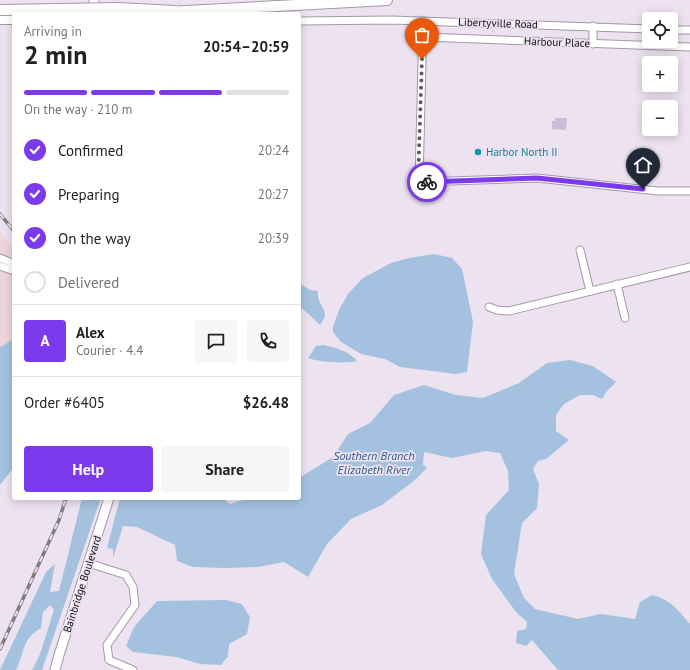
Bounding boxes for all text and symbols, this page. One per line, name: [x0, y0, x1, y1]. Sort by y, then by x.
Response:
map controls: [642, 12, 678, 136]
button: locate: [642, 12, 678, 48]
street label: Libertyville Road: [458, 15, 538, 31]
pin: [405, 18, 439, 59]
text: Arriving in: [24, 23, 82, 40]
icon: bag: [411, 24, 433, 46]
street label: Harbour Place: [524, 34, 591, 50]
text: 20:54–20:59: [203, 37, 289, 56]
text: 2 min: [24, 38, 87, 71]
button: +: [642, 56, 678, 92]
button: −: [642, 100, 678, 136]
text: On the way · 210 m: [24, 101, 132, 118]
icon: check: [24, 139, 46, 161]
text: Confirmed: [58, 141, 123, 160]
text: 20:24: [258, 142, 289, 159]
place label: Harbor North II: [486, 145, 558, 159]
marker: Harbor North II: [473, 147, 483, 157]
pin: [626, 148, 660, 189]
icon: home: [632, 154, 654, 176]
courier: [407, 162, 447, 202]
icon: bike: [416, 171, 438, 193]
icon: check: [24, 183, 46, 205]
text: Preparing: [58, 185, 120, 204]
text: 20:27: [258, 186, 289, 203]
icon: check: [24, 227, 46, 249]
text: On the way: [58, 229, 131, 248]
text: 20:39: [258, 230, 289, 247]
text: Delivered: [58, 273, 119, 292]
button: chat: [195, 320, 237, 362]
button: phone: [247, 320, 289, 362]
text: Alex: [76, 323, 105, 342]
text: A: [40, 331, 50, 350]
text: Courier · 4.4: [76, 342, 143, 359]
text: Order #6405: [24, 393, 105, 412]
text: $26.48: [243, 393, 289, 412]
button: Help: [24, 446, 153, 492]
button: Share: [161, 446, 289, 492]
water label: Southern Branch Elizabeth River: [333, 448, 415, 477]
street label: Bainbridge Boulevard: [60, 534, 104, 634]

